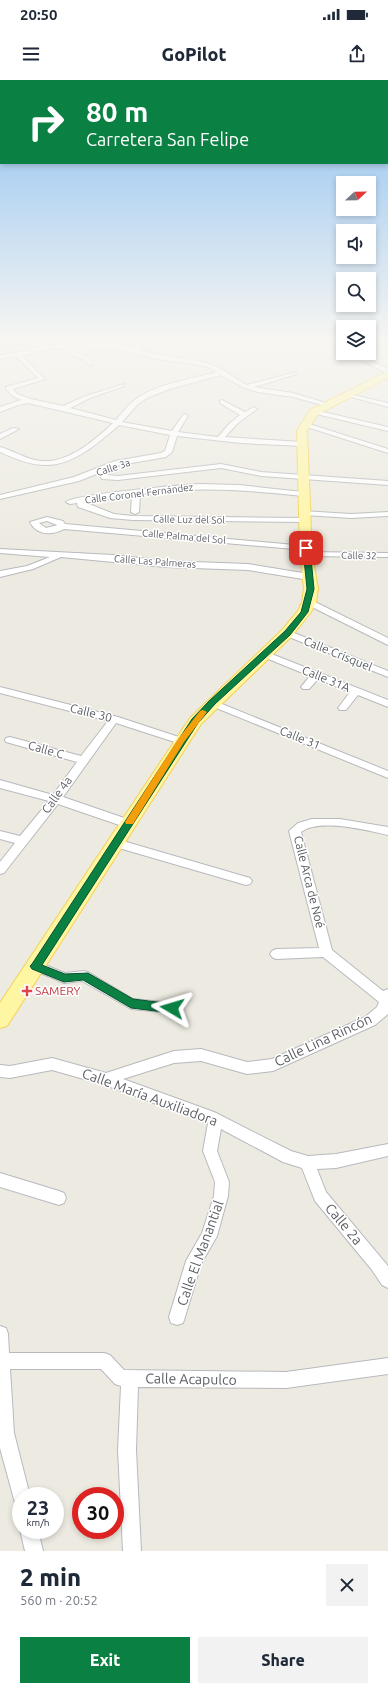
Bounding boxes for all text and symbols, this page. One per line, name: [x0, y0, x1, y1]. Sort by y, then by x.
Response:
text: 20:50: [20, 6, 58, 23]
icon: menu: [20, 43, 42, 65]
icon: share: [346, 43, 368, 65]
text: GoPilot: [162, 44, 226, 64]
icon: right: [20, 96, 72, 148]
text: 80 m: [86, 96, 148, 127]
text: Carretera San Felipe: [86, 129, 249, 149]
north arrow: [336, 176, 376, 216]
map controls: [336, 176, 376, 360]
button: sound: [336, 224, 376, 264]
button: search: [336, 272, 376, 312]
button: layers: [336, 320, 376, 360]
street label: Calle 3a: [95, 457, 132, 478]
street label: Calle Coronel Fernández: [84, 481, 194, 506]
street label: Calle Luz del Sol: [153, 513, 225, 526]
street label: Calle Palma del Sol: [142, 527, 227, 546]
pin: [289, 531, 323, 565]
icon: arrive: [295, 537, 317, 559]
street label: Calle 32: [341, 550, 377, 561]
street label: Calle Las Palmeras: [114, 553, 196, 570]
street label: Calle Crisquel: [302, 634, 374, 673]
street label: Calle 31A: [300, 663, 352, 694]
street label: Calle 30: [69, 701, 114, 724]
street label: Calle 31: [278, 724, 322, 752]
street label: Calle C: [27, 738, 66, 761]
street label: Calle 4a: [39, 774, 74, 816]
street label: Calle Arca de Noé: [292, 834, 327, 929]
place label: SAMERY: [35, 984, 81, 997]
marker: SAMERY: [22, 986, 32, 996]
position arrow: [151, 987, 193, 1029]
street label: Calle Lina Rincón: [272, 1010, 374, 1070]
street label: Calle María Auxiliadora: [80, 1065, 220, 1129]
street label: Calle El Manantial: [173, 1198, 227, 1308]
street label: Calle 2a: [322, 1200, 366, 1248]
street label: Calle Acapulco: [145, 1370, 237, 1388]
speed limit sign: 30: [72, 1487, 124, 1539]
text: 23: [27, 1496, 49, 1519]
text: km/h: [26, 1517, 50, 1528]
text: 2 min: [20, 1564, 81, 1591]
button: close: [326, 1564, 368, 1606]
text: 560 m · 20:52: [20, 1593, 98, 1607]
button: Exit: [20, 1637, 190, 1683]
button: Share: [198, 1637, 368, 1683]

